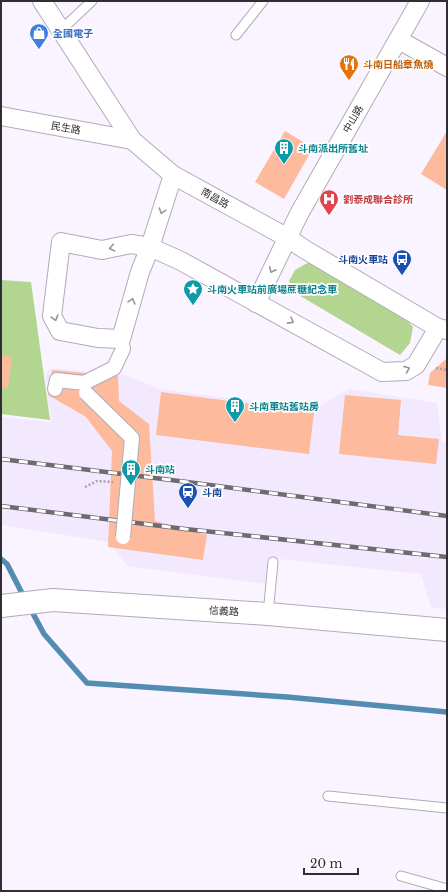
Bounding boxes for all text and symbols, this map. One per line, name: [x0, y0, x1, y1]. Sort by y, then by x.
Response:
shop icon: 全國電子: [28, 22, 50, 50]
place label: 全國電子: [53, 27, 93, 40]
restaurant icon: 斗南日船章魚燒: [338, 53, 360, 81]
place label: 斗南日船章魚燒: [363, 58, 434, 71]
street label: 中山路: [340, 103, 366, 135]
street label: 民生路: [50, 119, 82, 137]
building icon: 斗南派出所舊址: [273, 137, 295, 165]
place label: 斗南派出所舊址: [298, 142, 368, 155]
street label: 南昌路: [199, 185, 231, 211]
hospital icon: 劉泰成聯合診所: [318, 188, 340, 216]
place label: 劉泰成聯合診所: [343, 193, 413, 206]
one-way arrow: [158, 207, 167, 214]
one-way arrow: [109, 244, 115, 252]
bus stop icon: 斗南火車站: [391, 248, 413, 276]
place label: 斗南火車站: [338, 253, 388, 266]
one-way arrow: [269, 266, 277, 274]
place icon: 斗南火車站前廣場蔗糖紀念車: [182, 278, 204, 306]
place label: 斗南火車站前廣場蔗糖紀念車: [207, 283, 337, 296]
one-way arrow: [127, 298, 136, 305]
one-way arrow: [50, 315, 59, 322]
one-way arrow: [287, 316, 294, 324]
one-way arrow: [403, 366, 410, 374]
building icon: 斗南車站舊站房: [224, 395, 246, 423]
place label: 斗南車站舊站房: [249, 400, 319, 413]
building icon: 斗南站: [120, 458, 142, 486]
place label: 斗南站: [145, 463, 175, 476]
station icon: 斗南: [177, 481, 199, 509]
place label: 斗南: [202, 486, 222, 499]
street label: 信義路: [209, 603, 239, 619]
scale bar: [304, 850, 358, 876]
text: 20 m: [310, 856, 342, 871]

